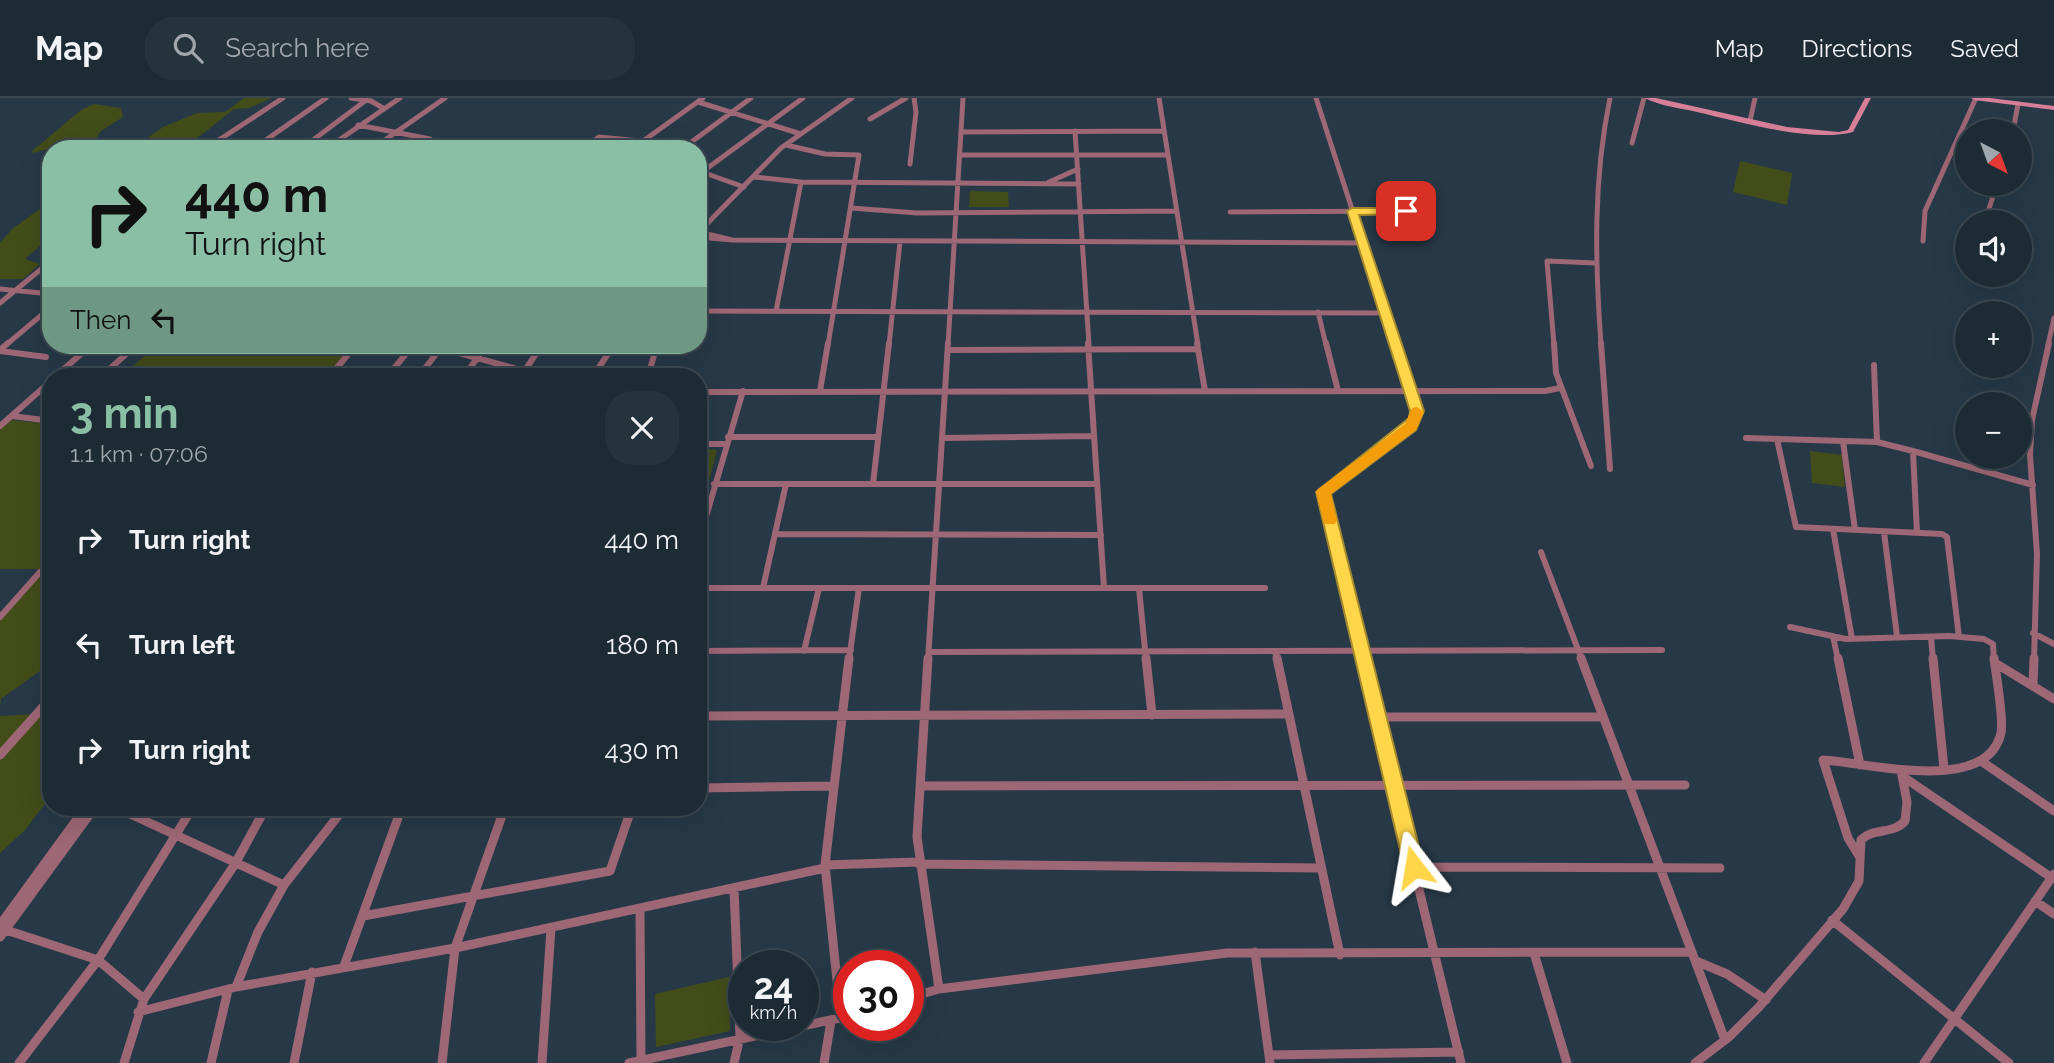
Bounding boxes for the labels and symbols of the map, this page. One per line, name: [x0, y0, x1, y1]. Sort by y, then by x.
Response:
north arrow: [1955, 119, 2032, 196]
pin: [1376, 181, 1436, 241]
position arrow: [1377, 830, 1451, 904]
speed limit sign: 30: [833, 950, 924, 1041]

